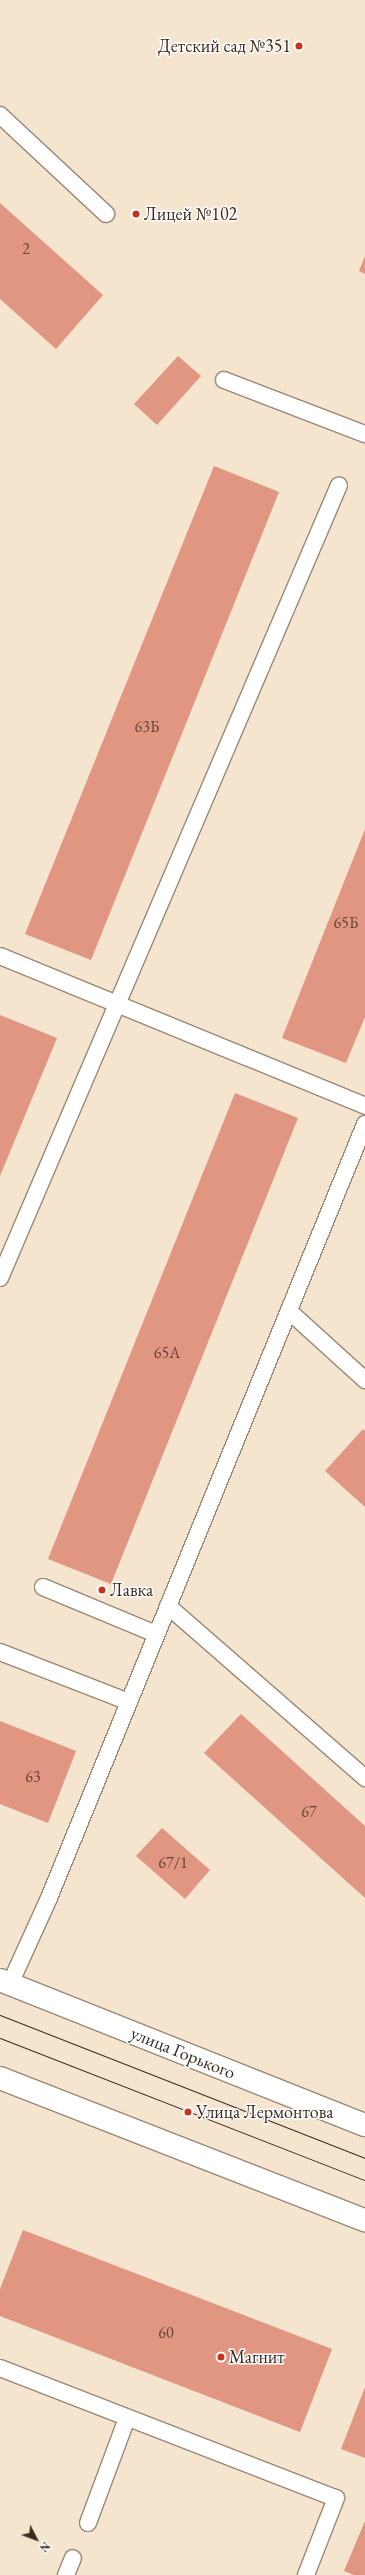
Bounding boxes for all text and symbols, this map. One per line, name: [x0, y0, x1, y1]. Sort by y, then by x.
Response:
place label: Детский сад №351: [158, 35, 291, 57]
marker: Детский сад №351: [294, 41, 304, 51]
place label: Лицей №102: [144, 203, 237, 225]
marker: Лицей №102: [131, 209, 141, 219]
house number: 2: [22, 239, 30, 259]
house number: 63Б: [135, 717, 159, 737]
house number: 65Б: [334, 913, 358, 933]
house number: 65А: [154, 1343, 180, 1363]
place label: Лавка: [110, 1579, 153, 1601]
marker: Лавка: [97, 1585, 107, 1595]
house number: 63: [25, 1767, 41, 1787]
house number: 67: [301, 1802, 317, 1822]
house number: 67/1: [158, 1853, 188, 1873]
street label: улица Горького: [127, 2022, 239, 2084]
place label: Улица Лермонтова: [196, 2101, 333, 2123]
marker: Улица Лермонтова: [183, 2107, 193, 2117]
house number: 60: [158, 2323, 174, 2343]
place label: Магнит: [229, 2346, 285, 2368]
marker: Магнит: [216, 2352, 226, 2362]
north arrow: [16, 2519, 56, 2559]
text: N: [37, 2539, 53, 2555]

